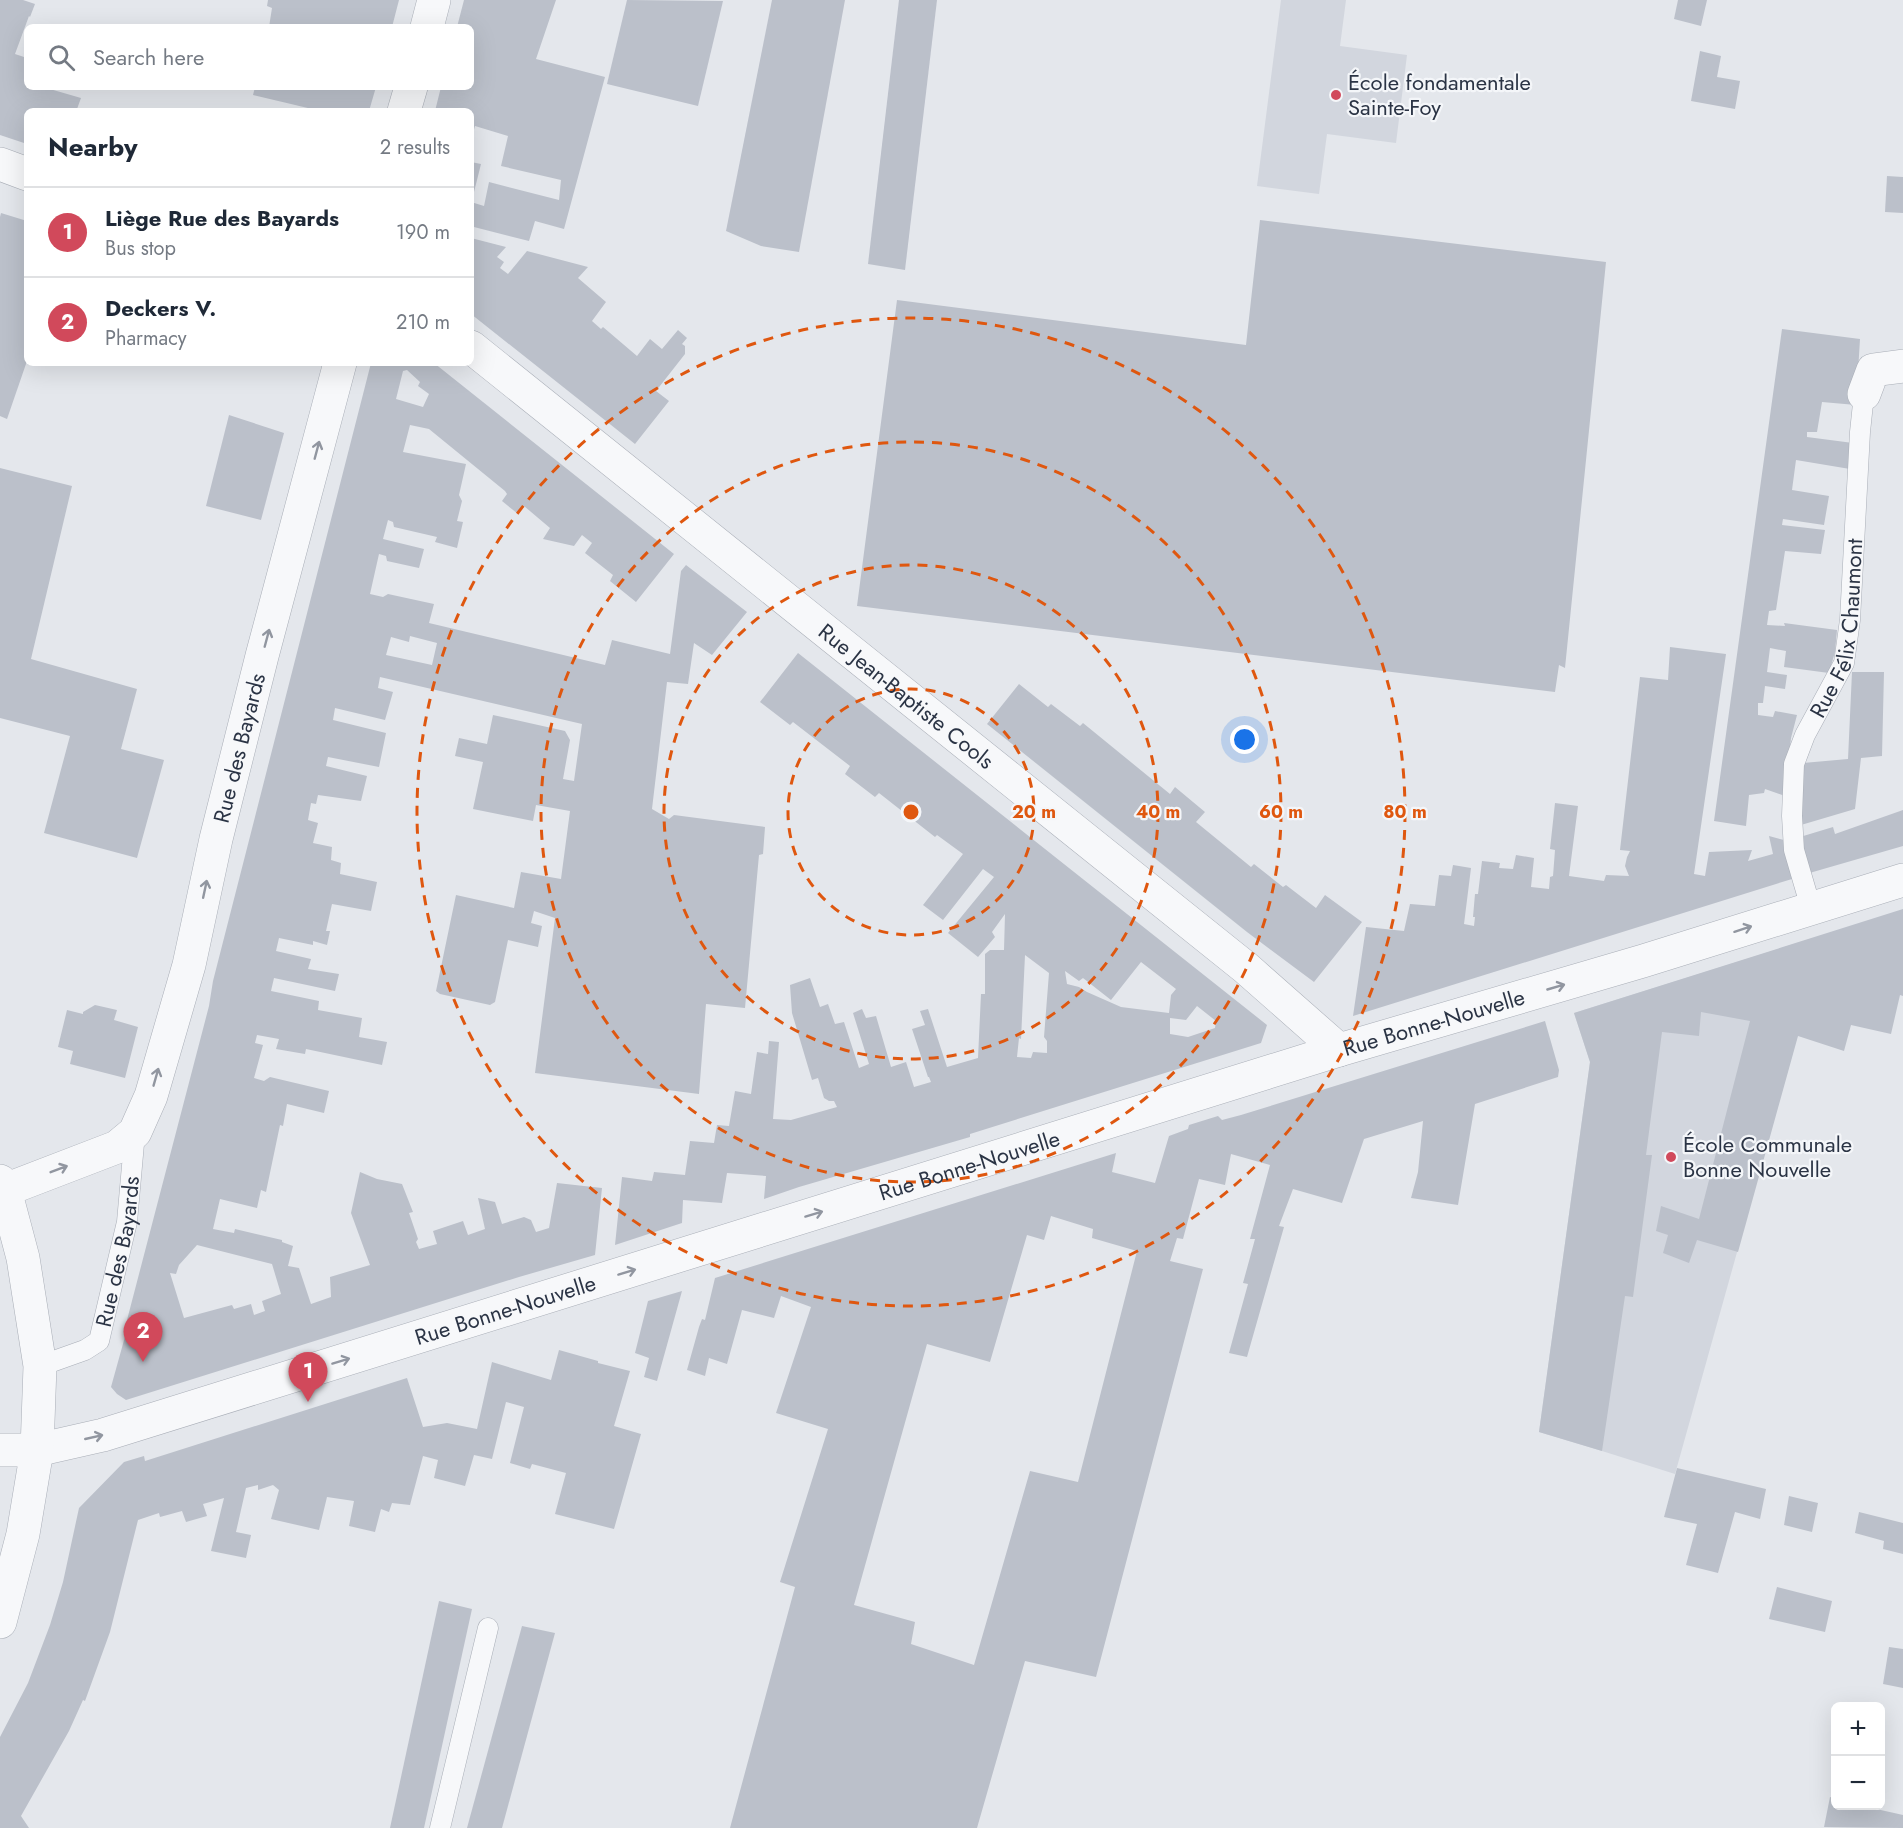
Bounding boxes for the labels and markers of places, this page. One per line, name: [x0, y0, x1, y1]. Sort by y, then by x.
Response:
place label: École fondamentale Sainte-Foy: [1348, 66, 1531, 123]
marker: École fondamentale Sainte-Foy: [1329, 88, 1343, 102]
centre of rings: [901, 802, 921, 822]
place label: École Communale Bonne Nouvelle: [1683, 1128, 1852, 1185]
marker: École Communale Bonne Nouvelle: [1664, 1150, 1678, 1164]
pin: 2: [124, 1312, 162, 1362]
pin: 1: [288, 1352, 328, 1402]

